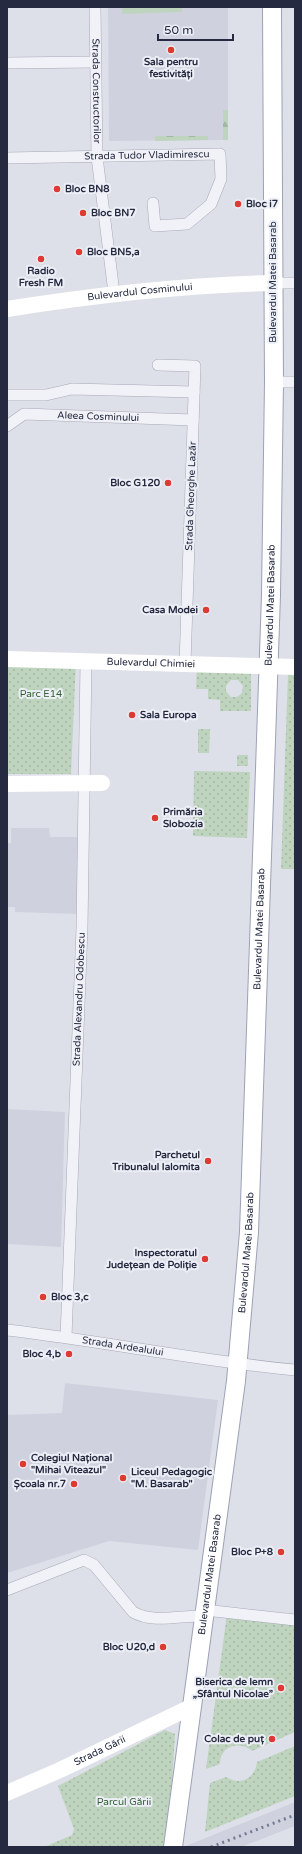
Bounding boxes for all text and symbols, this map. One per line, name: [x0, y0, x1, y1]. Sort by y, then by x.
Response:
scale bar: [158, 16, 233, 42]
text: 50 m: [164, 23, 193, 37]
street label: Strada Constructorilor: [89, 38, 103, 144]
marker: Sala pentru festivități: [166, 45, 176, 55]
place label: Sala pentru festivități: [144, 56, 198, 80]
street label: Strada Tudor Vladimirescu: [84, 148, 210, 163]
place label: Bloc BN8: [65, 183, 110, 195]
marker: Bloc BN8: [52, 184, 62, 194]
place label: Bloc i7: [246, 198, 278, 210]
marker: Bloc i7: [233, 199, 243, 209]
place label: Bloc BN7: [91, 207, 136, 219]
marker: Bloc BN7: [78, 208, 88, 218]
street label: Bulevardul Matei Basarab: [267, 221, 279, 343]
place label: Bloc BN5,a: [87, 246, 140, 258]
marker: Bloc BN5,a: [74, 247, 84, 257]
marker: Radio Fresh FM: [36, 254, 46, 264]
place label: Radio Fresh FM: [19, 265, 63, 289]
street label: Bulevardul Cosminului: [87, 281, 193, 303]
street label: Aleea Cosminului: [57, 409, 139, 424]
street label: Strada Gheorghe Lazăr: [183, 441, 199, 551]
place label: Bloc G120: [110, 477, 161, 489]
marker: Bloc G120: [163, 478, 173, 488]
street label: Bulevardul Matei Basarab: [263, 544, 278, 666]
place label: Casa Modei: [142, 604, 199, 616]
marker: Casa Modei: [201, 605, 211, 615]
street label: Bulevardul Chimiei: [107, 656, 195, 670]
park label: Parc E14: [20, 688, 62, 700]
place label: Sala Europa: [140, 709, 197, 721]
marker: Sala Europa: [127, 710, 137, 720]
place label: Primăria Slobozia: [163, 806, 204, 830]
marker: Primăria Slobozia: [150, 813, 160, 823]
street label: Bulevardul Matei Basarab: [251, 868, 268, 990]
street label: Strada Alexandru Odobescu: [71, 932, 88, 1066]
place label: Parchetul Tribunalul Ialomita: [111, 1149, 200, 1173]
marker: Parchetul Tribunalul Ialomita: [203, 1156, 213, 1166]
street label: Bulevardul Matei Basarab: [236, 1192, 256, 1314]
place label: Inspectoratul Județean de Poliție: [105, 1247, 197, 1271]
marker: Inspectoratul Județean de Poliție: [200, 1254, 210, 1264]
place label: Bloc 3,c: [51, 1291, 89, 1303]
marker: Bloc 3,c: [38, 1292, 48, 1302]
street label: Strada Ardealului: [81, 1334, 164, 1359]
place label: Bloc 4,b: [22, 1348, 62, 1360]
marker: Bloc 4,b: [64, 1349, 74, 1359]
place label: Colegiul Național "Mihai Viteazul": [31, 1452, 112, 1476]
marker: Colegiul Național "Mihai Viteazul": [18, 1459, 28, 1469]
place label: Liceul Pedagogic "M. Basarab": [131, 1466, 213, 1490]
marker: Liceul Pedagogic "M. Basarab": [118, 1473, 128, 1483]
place label: Școala nr.7: [14, 1478, 66, 1490]
marker: Școala nr.7: [69, 1479, 79, 1489]
street label: Bulevardul Matei Basarab: [196, 1513, 224, 1636]
place label: Bloc P+8: [231, 1546, 274, 1558]
marker: Bloc P+8: [276, 1547, 286, 1557]
place label: Bloc U20,d: [103, 1641, 155, 1653]
marker: Bloc U20,d: [158, 1642, 168, 1652]
place label: Biserica de lemn „Sfântul Nicolae”: [193, 1676, 273, 1700]
marker: Biserica de lemn „Sfântul Nicolae”: [276, 1683, 286, 1693]
street label: Strada Gării: [72, 1733, 128, 1768]
place label: Colac de puț: [204, 1733, 264, 1745]
marker: Colac de puț: [267, 1734, 277, 1744]
park label: Parcul Gării: [97, 1796, 151, 1808]

